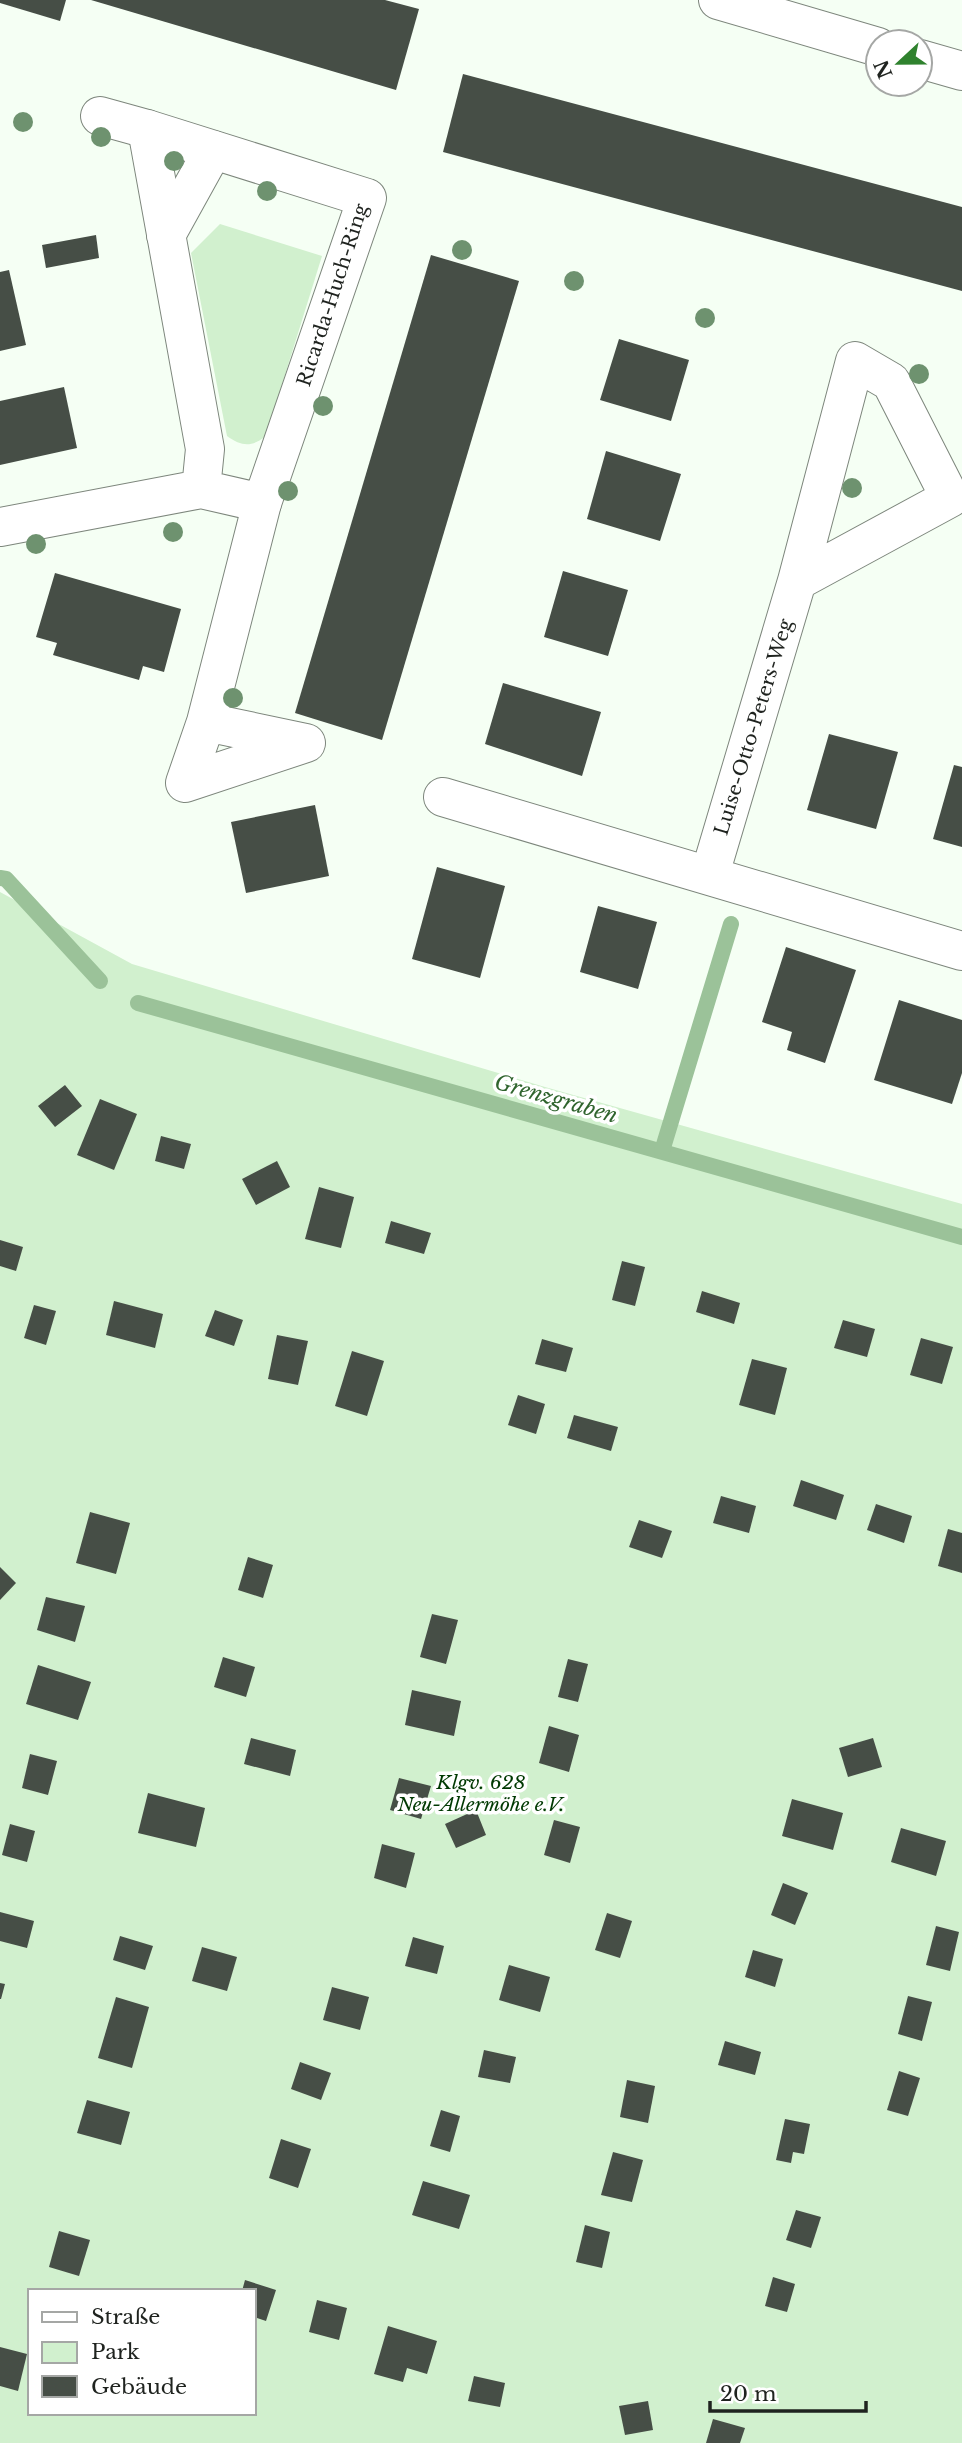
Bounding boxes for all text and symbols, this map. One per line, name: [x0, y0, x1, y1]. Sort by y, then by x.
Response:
north arrow: [864, 28, 934, 98]
text: N: [870, 56, 898, 82]
street label: Ricarda-Huch-Ring: [292, 200, 373, 389]
street label: Luise-Otto-Peters-Weg: [710, 616, 798, 838]
water label: Grenzgraben: [491, 1069, 621, 1129]
park label: Klgv. 628 Neu-Allermöhe e.V.: [396, 1771, 565, 1816]
legend: [28, 2289, 256, 2415]
text: Straße: [91, 2304, 160, 2330]
text: Park: [91, 2339, 140, 2365]
scale bar: [710, 2370, 866, 2414]
text: Gebäude: [91, 2374, 187, 2400]
text: 20 m: [720, 2381, 777, 2407]

